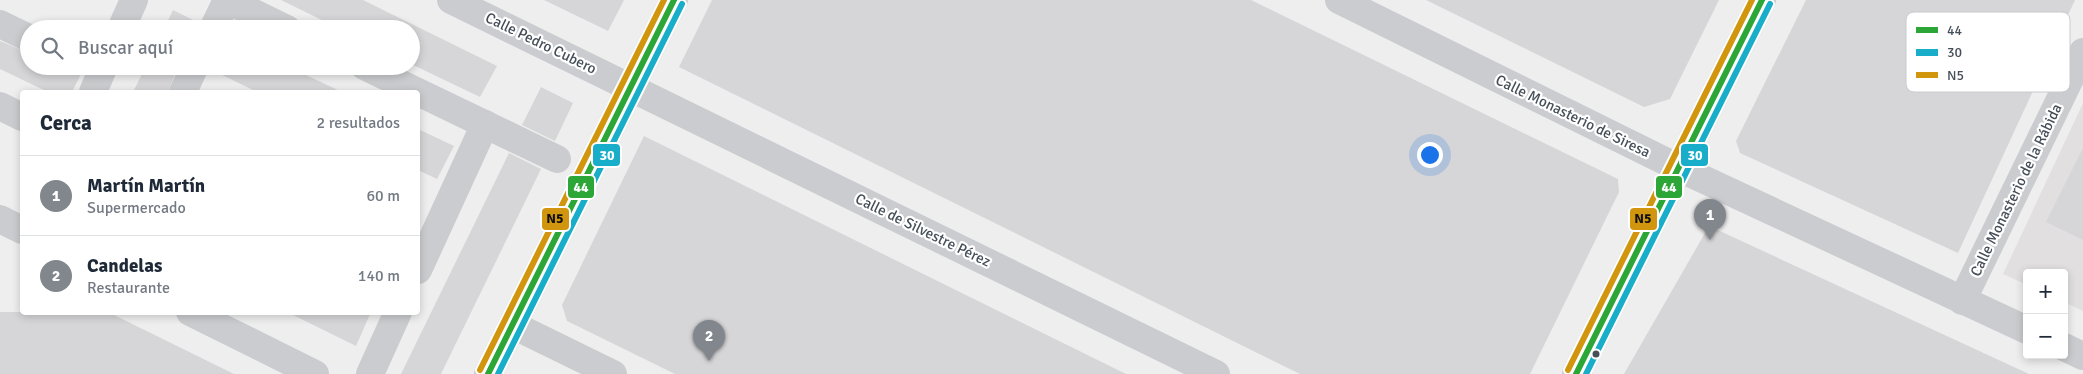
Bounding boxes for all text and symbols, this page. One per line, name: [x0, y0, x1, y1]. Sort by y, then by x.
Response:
street label: Calle Pedro Cubero: [483, 8, 600, 78]
legend: [1906, 12, 2070, 92]
search box: [20, 20, 420, 75]
text: 44: [1947, 22, 1963, 39]
icon: search: [38, 34, 66, 62]
text: Buscar aquí: [78, 36, 173, 60]
text: 30: [1947, 44, 1962, 61]
text: N5: [1947, 67, 1964, 84]
street label: Calle Monasterio de Siresa: [1493, 71, 1653, 161]
street label: Calle Monasterio de la Rábida: [1966, 101, 2066, 279]
text: Cerca: [40, 110, 92, 136]
text: 2 resultados: [317, 113, 400, 133]
your location: [1417, 142, 1443, 168]
line badge: 30: [592, 143, 621, 167]
line badge: 30: [1680, 143, 1709, 167]
text: 30: [599, 147, 615, 164]
text: 30: [1687, 147, 1703, 164]
text: Martín Martín: [87, 174, 205, 198]
line badge: 44: [567, 175, 595, 199]
line badge: 44: [1655, 175, 1683, 199]
text: 44: [573, 179, 589, 196]
text: 44: [1661, 179, 1677, 196]
text: 1: [52, 186, 60, 206]
text: 60 m: [366, 186, 400, 206]
street label: Calle de Silvestre Pérez: [852, 189, 994, 271]
text: Supermercado: [87, 198, 186, 218]
pin: 1: [1694, 199, 1726, 240]
line badge: N5: [541, 207, 570, 231]
line badge: N5: [1629, 207, 1658, 231]
text: N5: [546, 210, 564, 227]
text: N5: [1634, 210, 1652, 227]
text: Candelas: [87, 254, 163, 278]
text: 2: [52, 266, 60, 286]
text: 140 m: [358, 266, 400, 286]
map controls: [2023, 269, 2068, 359]
button: +: [2023, 269, 2068, 314]
text: Restaurante: [87, 278, 170, 298]
button: −: [2023, 314, 2068, 359]
pin: 2: [693, 320, 725, 361]
unlabelled marker: [1591, 349, 1601, 359]

